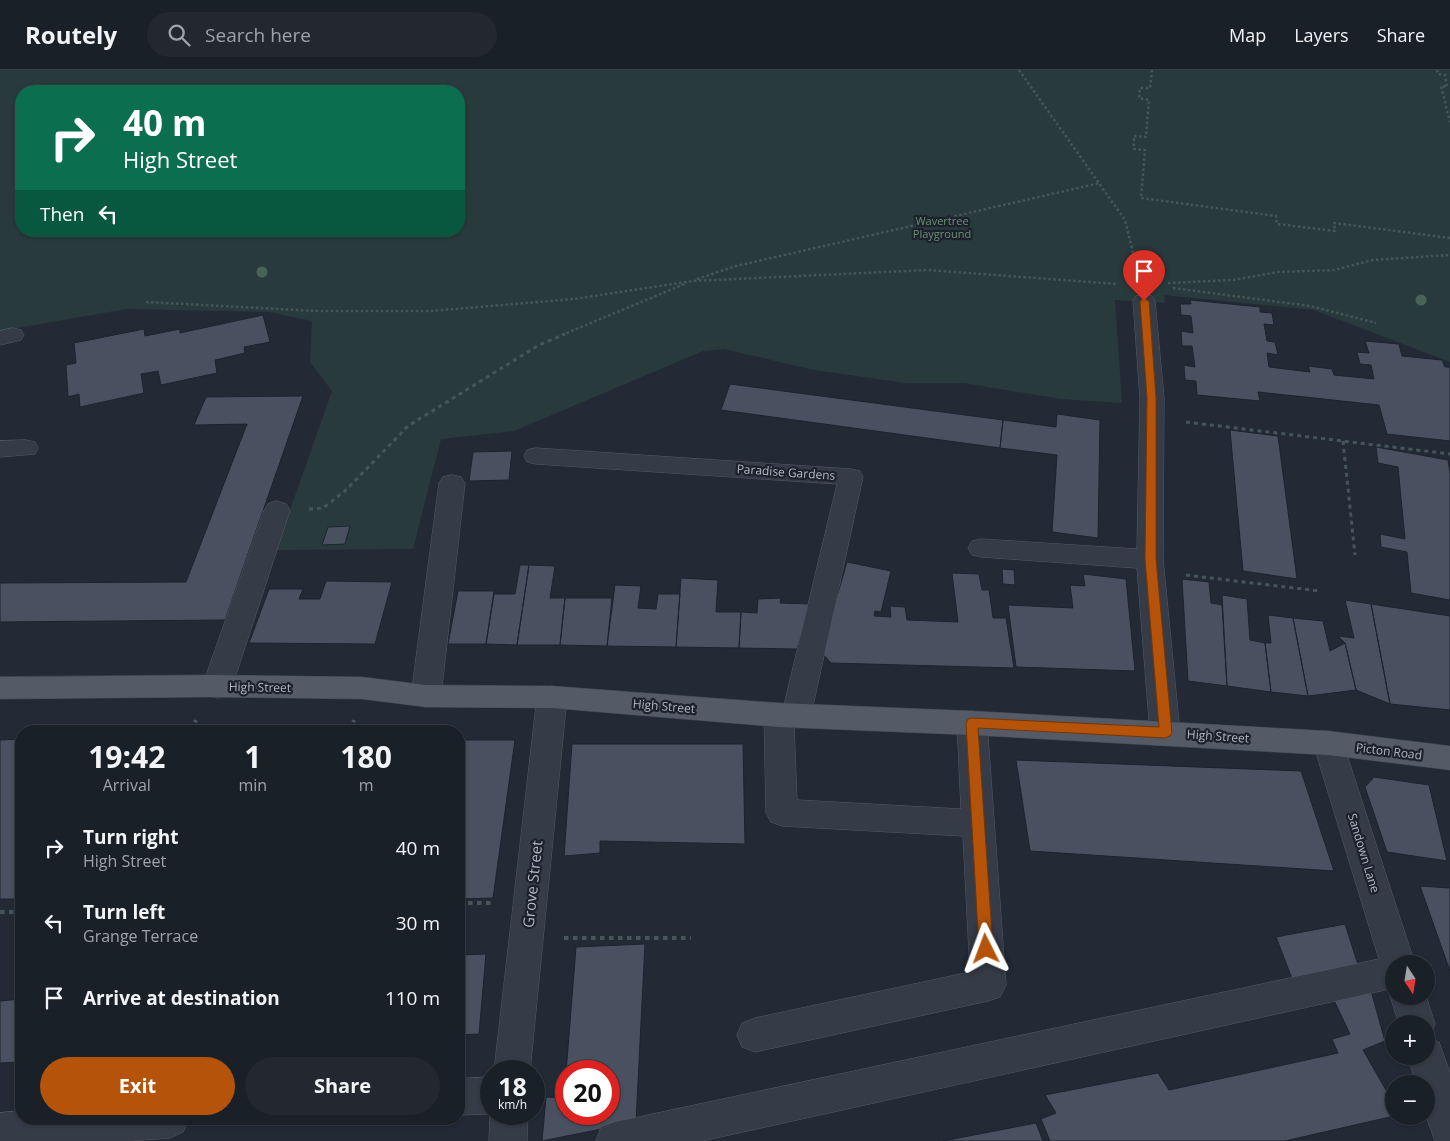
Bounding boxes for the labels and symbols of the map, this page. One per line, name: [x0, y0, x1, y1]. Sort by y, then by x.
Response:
park label: Wavertree Playground: [913, 213, 971, 241]
pin: [1123, 250, 1165, 301]
street label: Paradise Gardens: [736, 460, 836, 484]
street label: High Street: [229, 678, 291, 696]
street label: High Street: [632, 695, 696, 717]
street label: High Street: [1186, 725, 1250, 747]
street label: Picton Road: [1355, 739, 1423, 763]
street label: Sandown Lane: [1344, 811, 1384, 895]
street label: Grove Street: [517, 839, 547, 929]
position arrow: [959, 922, 1011, 974]
north arrow: [1385, 955, 1435, 1005]
speed limit sign: 20: [555, 1060, 620, 1125]

